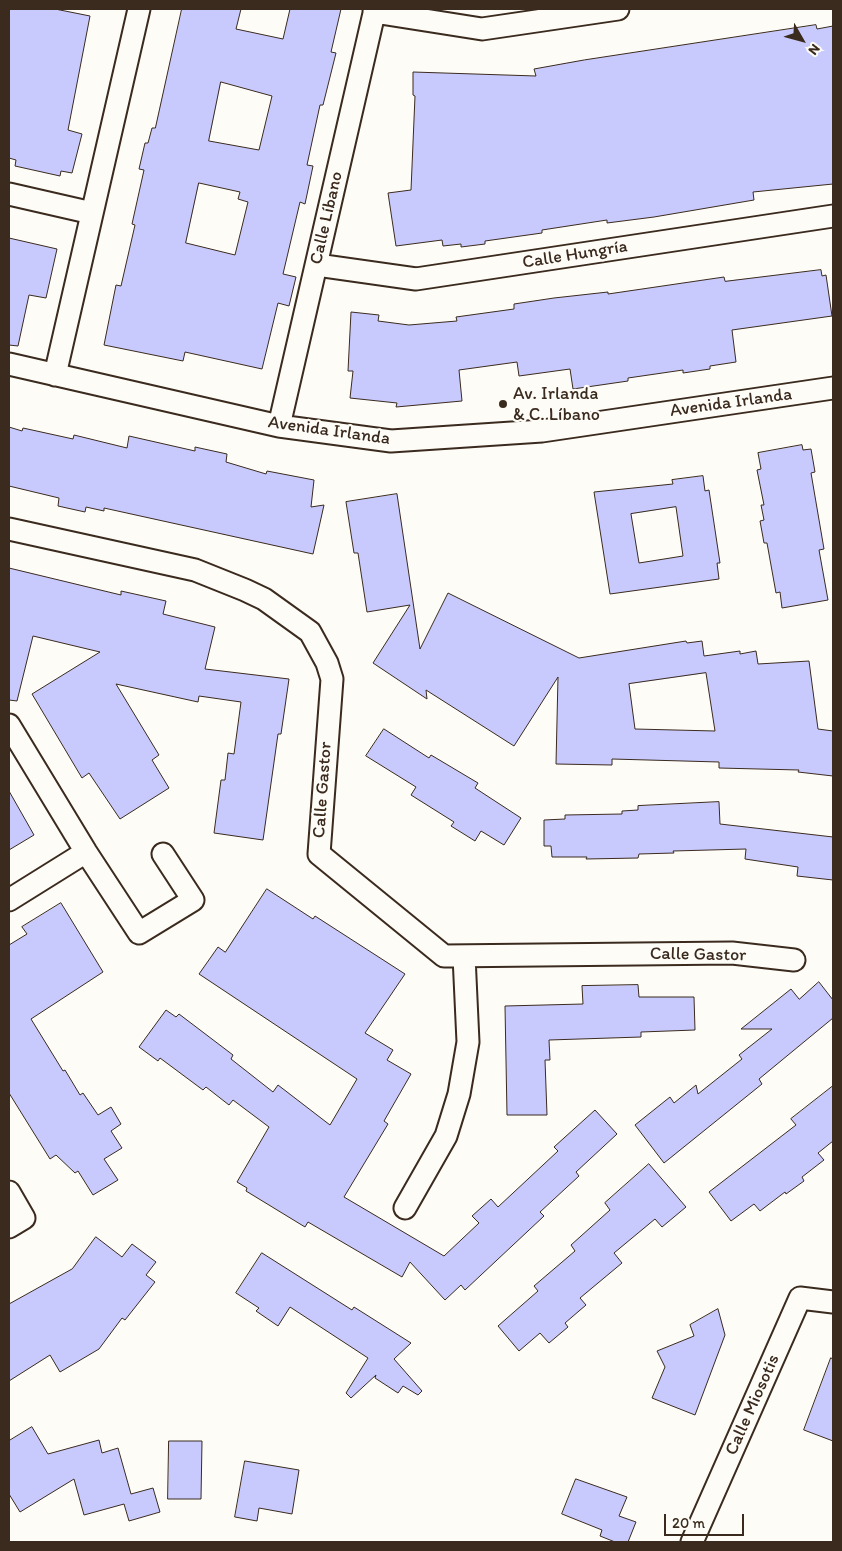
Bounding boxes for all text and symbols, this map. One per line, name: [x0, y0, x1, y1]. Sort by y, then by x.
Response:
north arrow: [777, 15, 827, 65]
text: N: [805, 41, 824, 58]
street label: Calle Líbano: [306, 169, 348, 267]
street label: Calle Hungría: [521, 236, 629, 274]
place label: Av. Irlanda & C. Líbano: [513, 383, 600, 426]
street label: Avenida Irlanda: [669, 384, 793, 422]
marker: Av. Irlanda & C. Líbano: [497, 398, 509, 410]
street label: Avenida Irlanda: [267, 412, 391, 450]
street label: Calle Gastor: [309, 741, 337, 839]
street label: Calle Gastor: [650, 943, 746, 967]
street label: Calle Miosotis: [721, 1351, 785, 1459]
scale bar: [667, 1504, 747, 1536]
text: 20 m: [672, 1514, 705, 1532]

